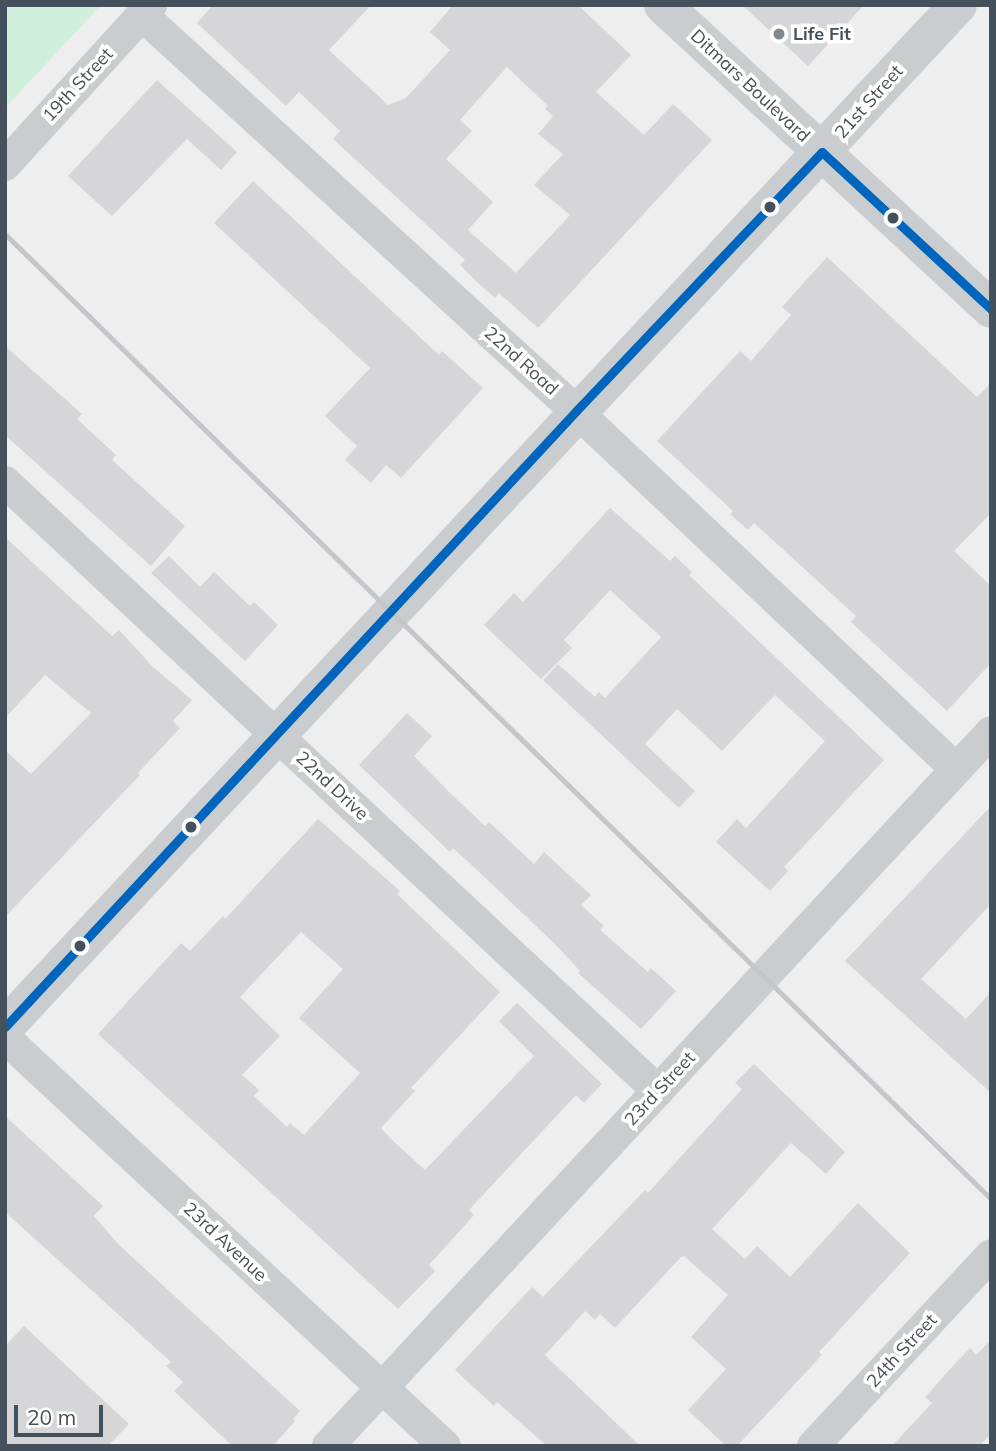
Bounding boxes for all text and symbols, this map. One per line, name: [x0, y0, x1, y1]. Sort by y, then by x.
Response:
place label: Life Fit: [793, 23, 851, 45]
street label: Ditmars Boulevard: [686, 25, 814, 147]
marker: Life Fit: [771, 26, 787, 42]
street label: 19th Street: [38, 44, 118, 126]
street label: 21st Street: [830, 61, 908, 143]
unlabelled marker: [763, 200, 777, 214]
unlabelled marker: [886, 211, 900, 225]
street label: 22nd Road: [480, 322, 562, 400]
street label: 22nd Drive: [291, 747, 373, 825]
unlabelled marker: [184, 820, 198, 834]
unlabelled marker: [73, 939, 87, 953]
street label: 23rd Street: [620, 1048, 700, 1130]
street label: 23rd Avenue: [179, 1198, 271, 1286]
street label: 24th Street: [862, 1310, 942, 1392]
scale bar: [18, 1392, 107, 1436]
text: 20 m: [27, 1404, 76, 1430]

